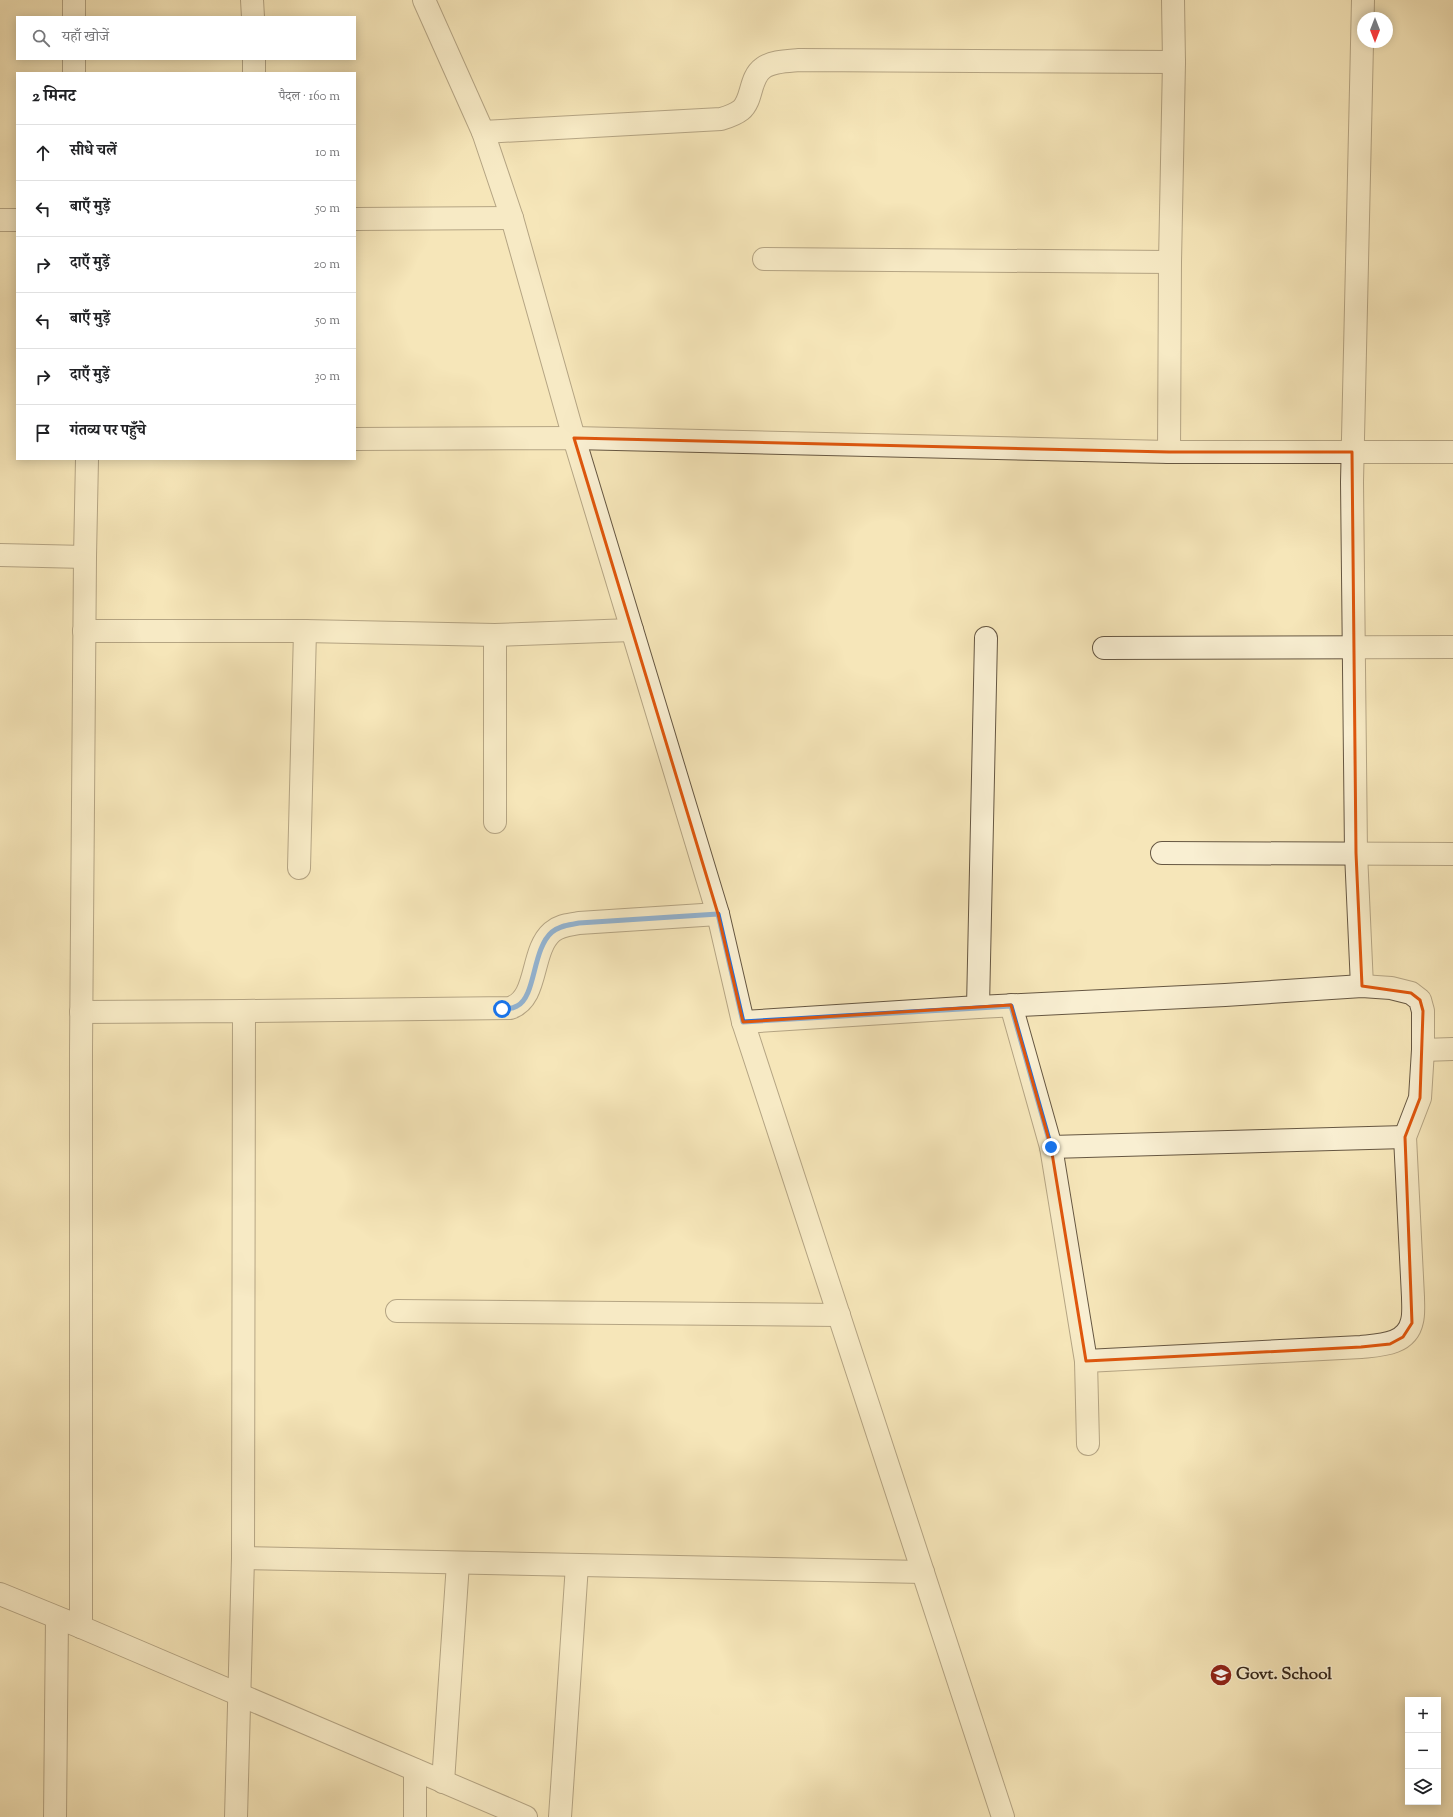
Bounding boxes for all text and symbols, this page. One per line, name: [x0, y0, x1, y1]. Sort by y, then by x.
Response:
north arrow: [1357, 12, 1393, 48]
search box: [16, 16, 356, 60]
icon: search: [30, 27, 52, 49]
text: यहाँ खोजें: [62, 27, 109, 48]
text: 2 मिनट: [32, 85, 76, 109]
text: पैदल · 160 m: [279, 88, 340, 106]
text: सीधे चलें: [70, 141, 117, 162]
icon: ahead: [32, 142, 54, 164]
text: 10 m: [315, 144, 340, 162]
text: बाएँ मुड़ें: [70, 197, 110, 218]
icon: left: [32, 198, 54, 220]
text: 50 m: [315, 200, 340, 218]
text: दाएँ मुड़ें: [70, 253, 110, 274]
icon: right: [32, 254, 54, 276]
text: 20 m: [314, 256, 340, 274]
text: बाएँ मुड़ें: [70, 309, 110, 330]
icon: left: [32, 310, 54, 332]
text: 50 m: [315, 312, 340, 330]
text: दाएँ मुड़ें: [70, 365, 110, 386]
icon: right: [32, 366, 54, 388]
text: 30 m: [314, 368, 340, 386]
text: गंतव्य पर पहुँचे: [70, 421, 146, 442]
icon: arrive: [32, 422, 54, 444]
route start: [493, 1000, 511, 1018]
route end: [1042, 1138, 1060, 1156]
school or university icon: Govt. School: [1208, 1662, 1234, 1688]
place label: Govt. School: [1236, 1663, 1332, 1687]
map controls: [1405, 1697, 1441, 1805]
button: +: [1405, 1697, 1441, 1733]
button: −: [1405, 1733, 1441, 1769]
button: layers: [1405, 1769, 1441, 1805]

